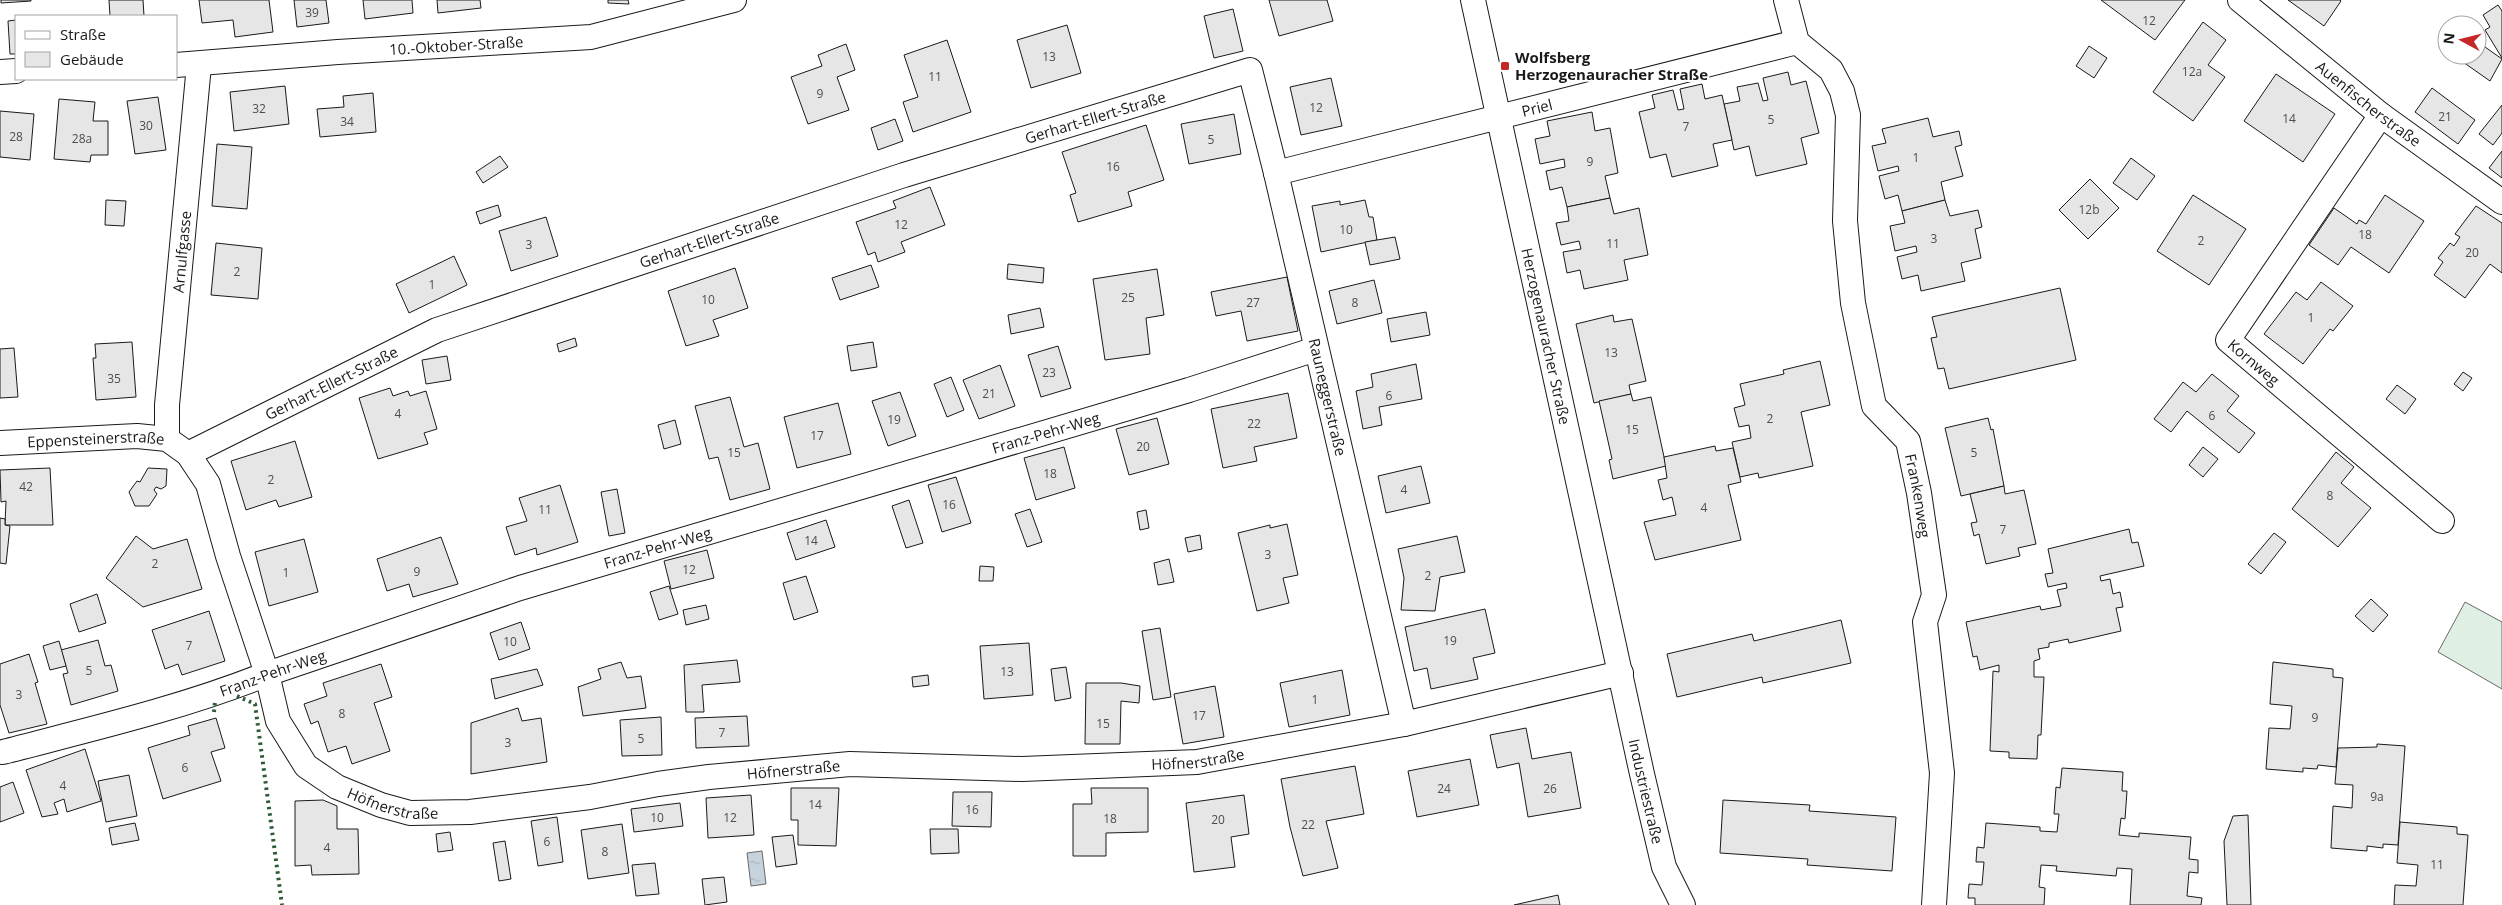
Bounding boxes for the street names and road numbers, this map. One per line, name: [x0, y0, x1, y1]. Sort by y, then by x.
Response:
street label: 10.-Oktober-Straße: [389, 31, 524, 59]
street label: Auenfischerstraße: [2312, 56, 2425, 151]
street label: Gerhart-Ellert-Straße: [1022, 86, 1168, 148]
street label: Priel: [1519, 94, 1554, 121]
street label: Gerhart-Ellert-Straße: [637, 207, 782, 272]
street label: Arnulfgasse: [168, 210, 195, 294]
street label: Herzogenauracher Straße: [1517, 246, 1575, 426]
street label: Kornweg: [2224, 334, 2284, 389]
street label: Rauneggerstraße: [1305, 336, 1351, 458]
street label: Gerhart-Ellert-Straße: [261, 341, 401, 424]
street label: Franz-Pehr-Weg: [990, 407, 1102, 458]
street label: Eppensteinerstraße: [27, 426, 166, 452]
street label: Frankenweg: [1901, 452, 1935, 539]
street label: Franz-Pehr-Weg: [601, 522, 714, 573]
street label: Franz-Pehr-Weg: [217, 645, 328, 701]
street label: Industriestraße: [1625, 737, 1668, 846]
street label: Höfnerstraße: [1151, 744, 1246, 774]
street label: Höfnerstraße: [746, 755, 841, 783]
street label: Höfnerstraße: [345, 782, 438, 823]

